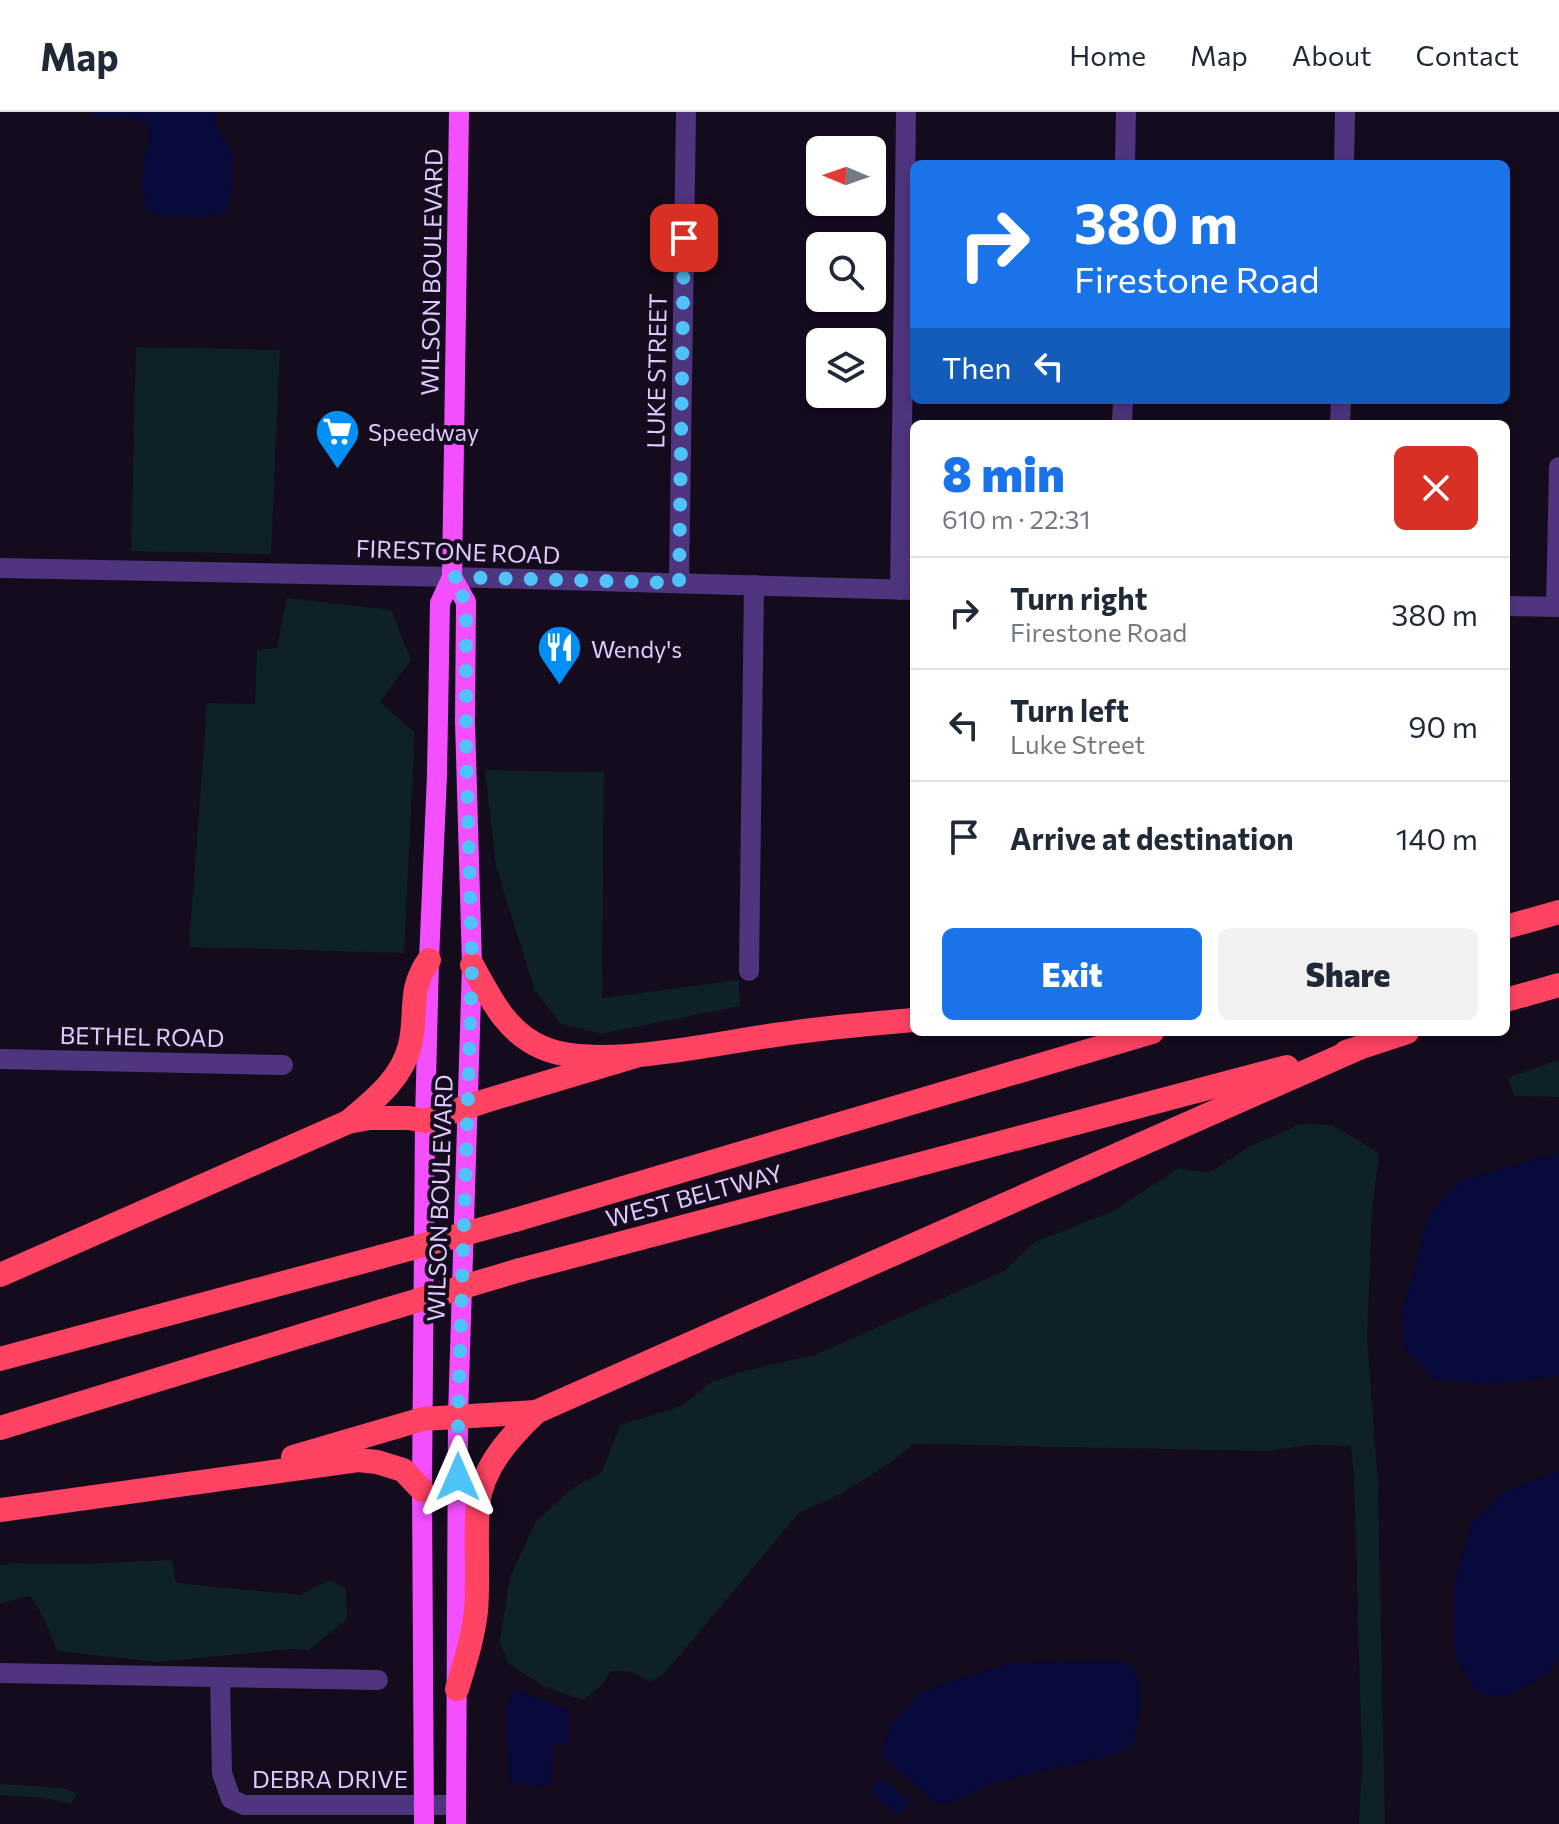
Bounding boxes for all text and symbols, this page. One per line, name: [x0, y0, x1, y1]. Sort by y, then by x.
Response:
text: Map: [40, 32, 119, 79]
text: Home: [1069, 38, 1146, 72]
text: Map: [1190, 38, 1248, 72]
text: About: [1292, 38, 1372, 72]
text: Contact: [1416, 38, 1519, 72]
north arrow: [806, 136, 886, 216]
map controls: [806, 136, 886, 408]
street label: WILSON BOULEVARD: [414, 148, 448, 396]
text: 380 m: [1074, 187, 1238, 256]
icon: right: [942, 192, 1046, 296]
pin: [650, 204, 718, 272]
icon: arrive: [662, 216, 706, 260]
button: search: [806, 232, 886, 312]
text: Firestone Road: [1074, 256, 1320, 300]
street label: LUKE STREET: [640, 293, 672, 449]
button: layers: [806, 328, 886, 408]
icon: left: [1027, 344, 1071, 388]
text: Then: [942, 348, 1011, 385]
supermarket icon: Speedway: [313, 407, 361, 470]
place label: Speedway: [368, 417, 479, 446]
text: 8 min: [942, 443, 1065, 502]
button: close: [1394, 446, 1478, 530]
text: 610 m · 22:31: [942, 503, 1091, 534]
street label: FIRESTONE ROAD: [355, 533, 561, 569]
text: Turn right: [1010, 579, 1147, 616]
icon: right: [942, 591, 986, 635]
text: 380 m: [1391, 595, 1478, 632]
text: Firestone Road: [1010, 616, 1187, 647]
restaurant icon: Wendy's: [536, 624, 584, 687]
place label: Wendy's: [591, 634, 682, 663]
text: Turn left: [1010, 691, 1129, 728]
icon: left: [942, 703, 986, 747]
text: 90 m: [1408, 707, 1478, 744]
text: Luke Street: [1010, 728, 1145, 759]
icon: arrive: [942, 815, 986, 859]
text: Arrive at destination: [1010, 819, 1294, 856]
text: 140 m: [1396, 819, 1478, 856]
button: Exit: [942, 928, 1202, 1020]
button: Share: [1218, 928, 1478, 1020]
street label: BETHEL ROAD: [59, 1020, 225, 1052]
street label: WILSON BOULEVARD: [420, 1074, 458, 1322]
street label: WEST BELTWAY: [602, 1157, 786, 1233]
position arrow: [416, 1435, 500, 1519]
street label: DEBRA DRIVE: [252, 1764, 408, 1793]

